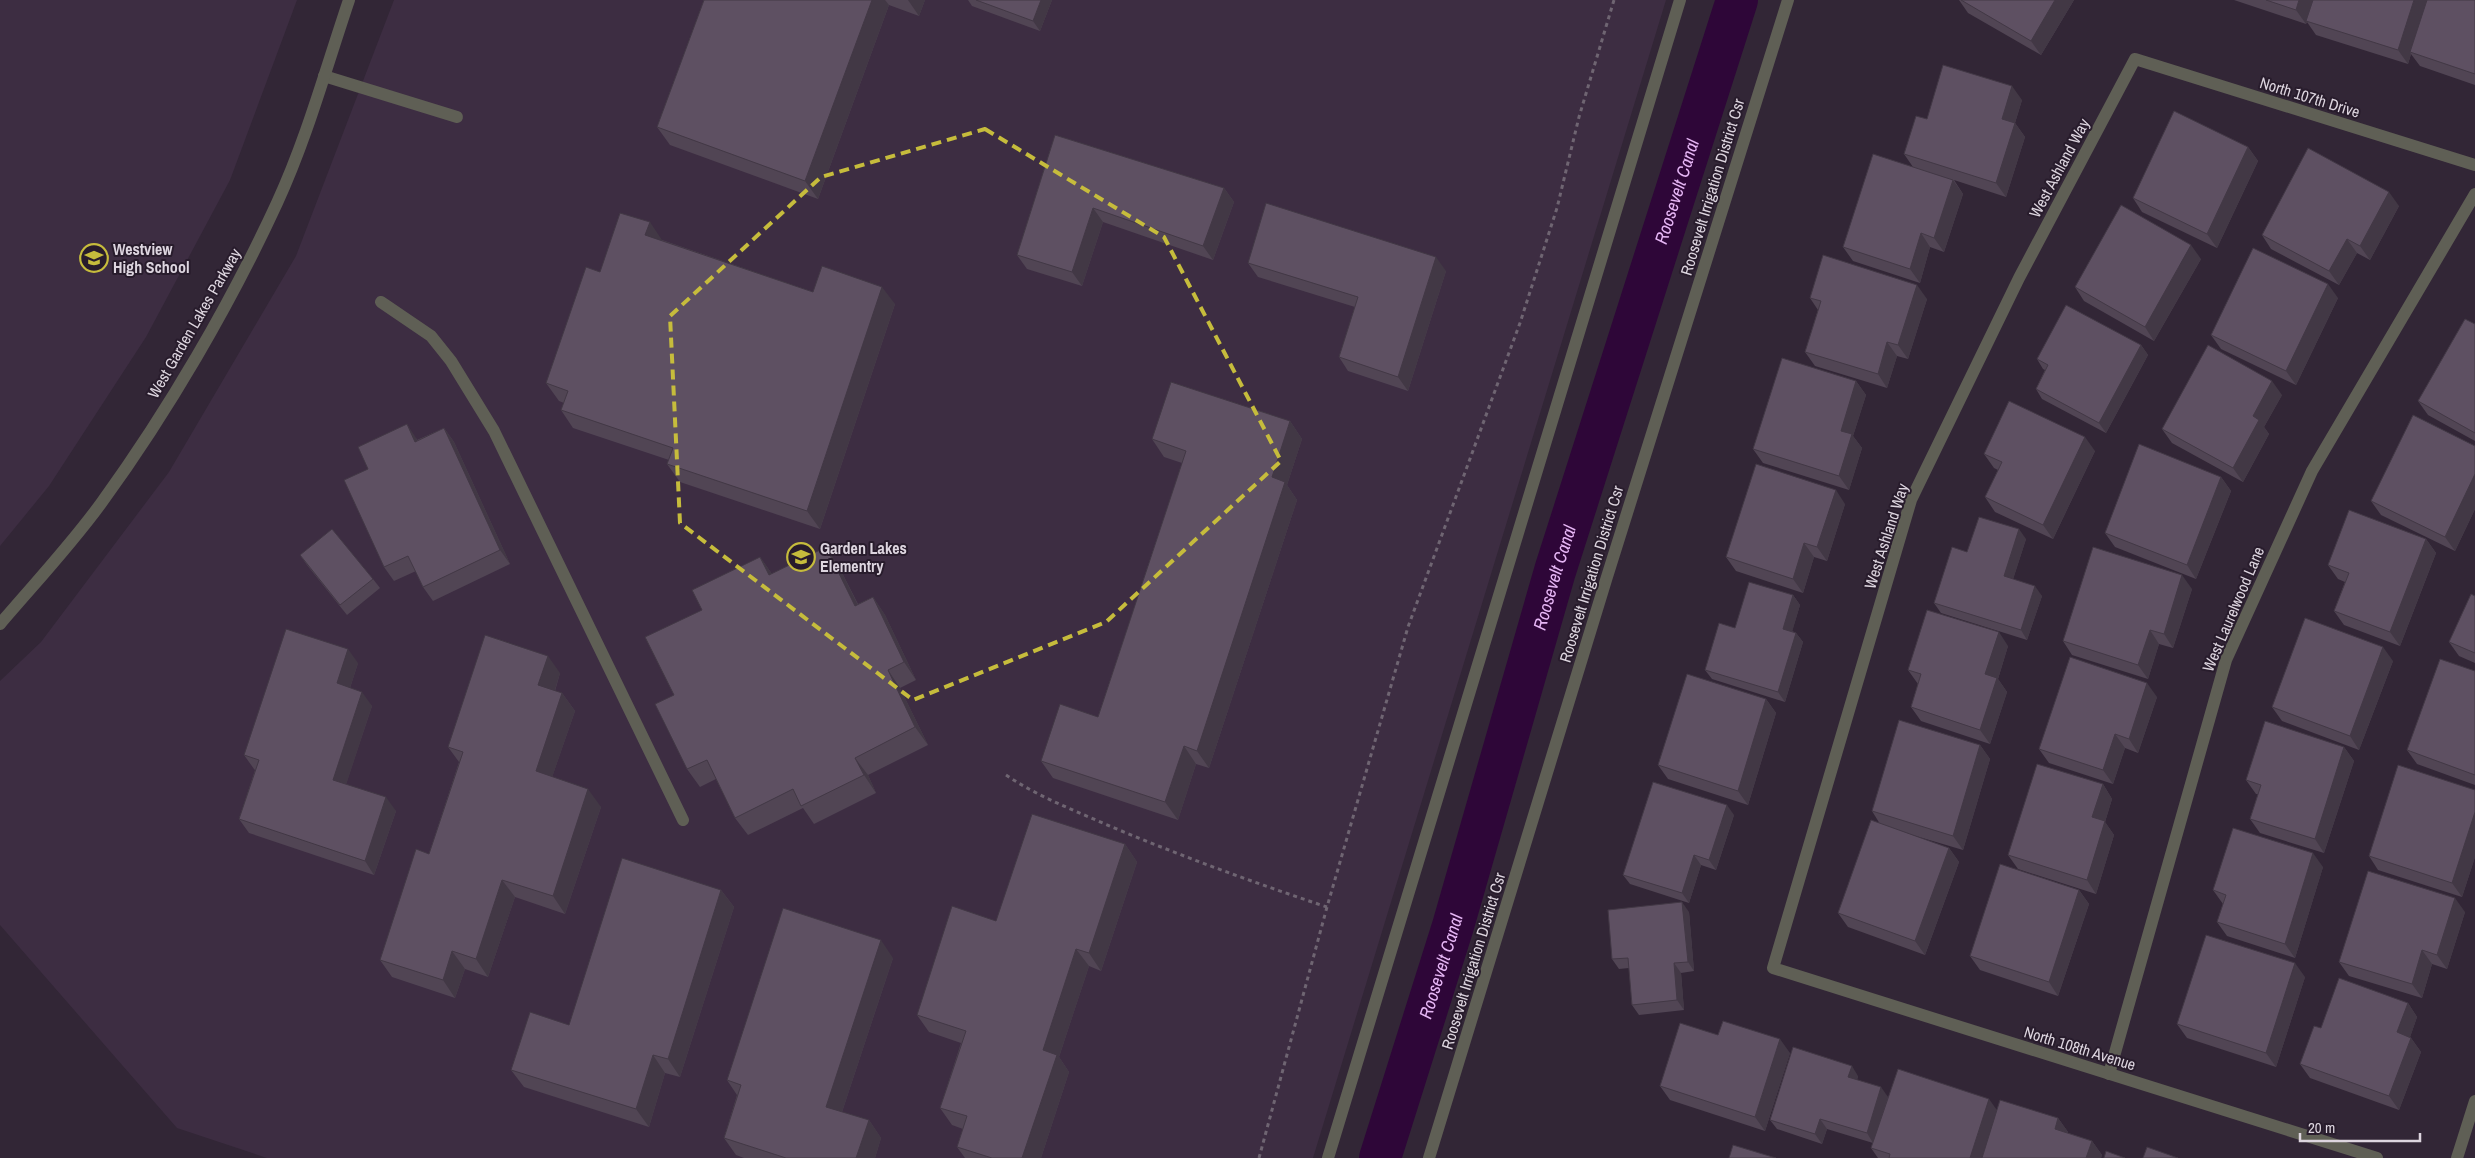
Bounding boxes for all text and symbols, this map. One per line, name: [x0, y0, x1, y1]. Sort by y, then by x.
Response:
street label: North 107th Drive: [2257, 71, 2363, 123]
street label: Roosevelt Irrigation District Csr: [1675, 95, 1750, 278]
street label: West Ashland Way: [2024, 114, 2095, 221]
water label: Roosevelt Canal: [1648, 135, 1705, 247]
place label: Westview High School: [113, 238, 190, 278]
school or university icon: Westview High School: [79, 243, 109, 273]
street label: West Garden Lakes Parkway: [142, 244, 246, 402]
street label: West Ashland Way: [1859, 480, 1913, 591]
street label: Roosevelt Irrigation District Csr: [1554, 482, 1629, 665]
water label: Roosevelt Canal: [1526, 521, 1582, 633]
place label: Garden Lakes Elementry: [820, 537, 907, 577]
school or university icon: Garden Lakes Elementry: [786, 542, 816, 572]
street label: West Laurelwood Lane: [2197, 543, 2269, 675]
street label: Roosevelt Irrigation District Csr: [1436, 869, 1511, 1052]
water label: Roosevelt Canal: [1412, 910, 1469, 1022]
street label: North 108th Avenue: [2021, 1021, 2139, 1075]
scale bar: [2300, 1110, 2420, 1142]
text: 20 m: [2308, 1117, 2335, 1138]

